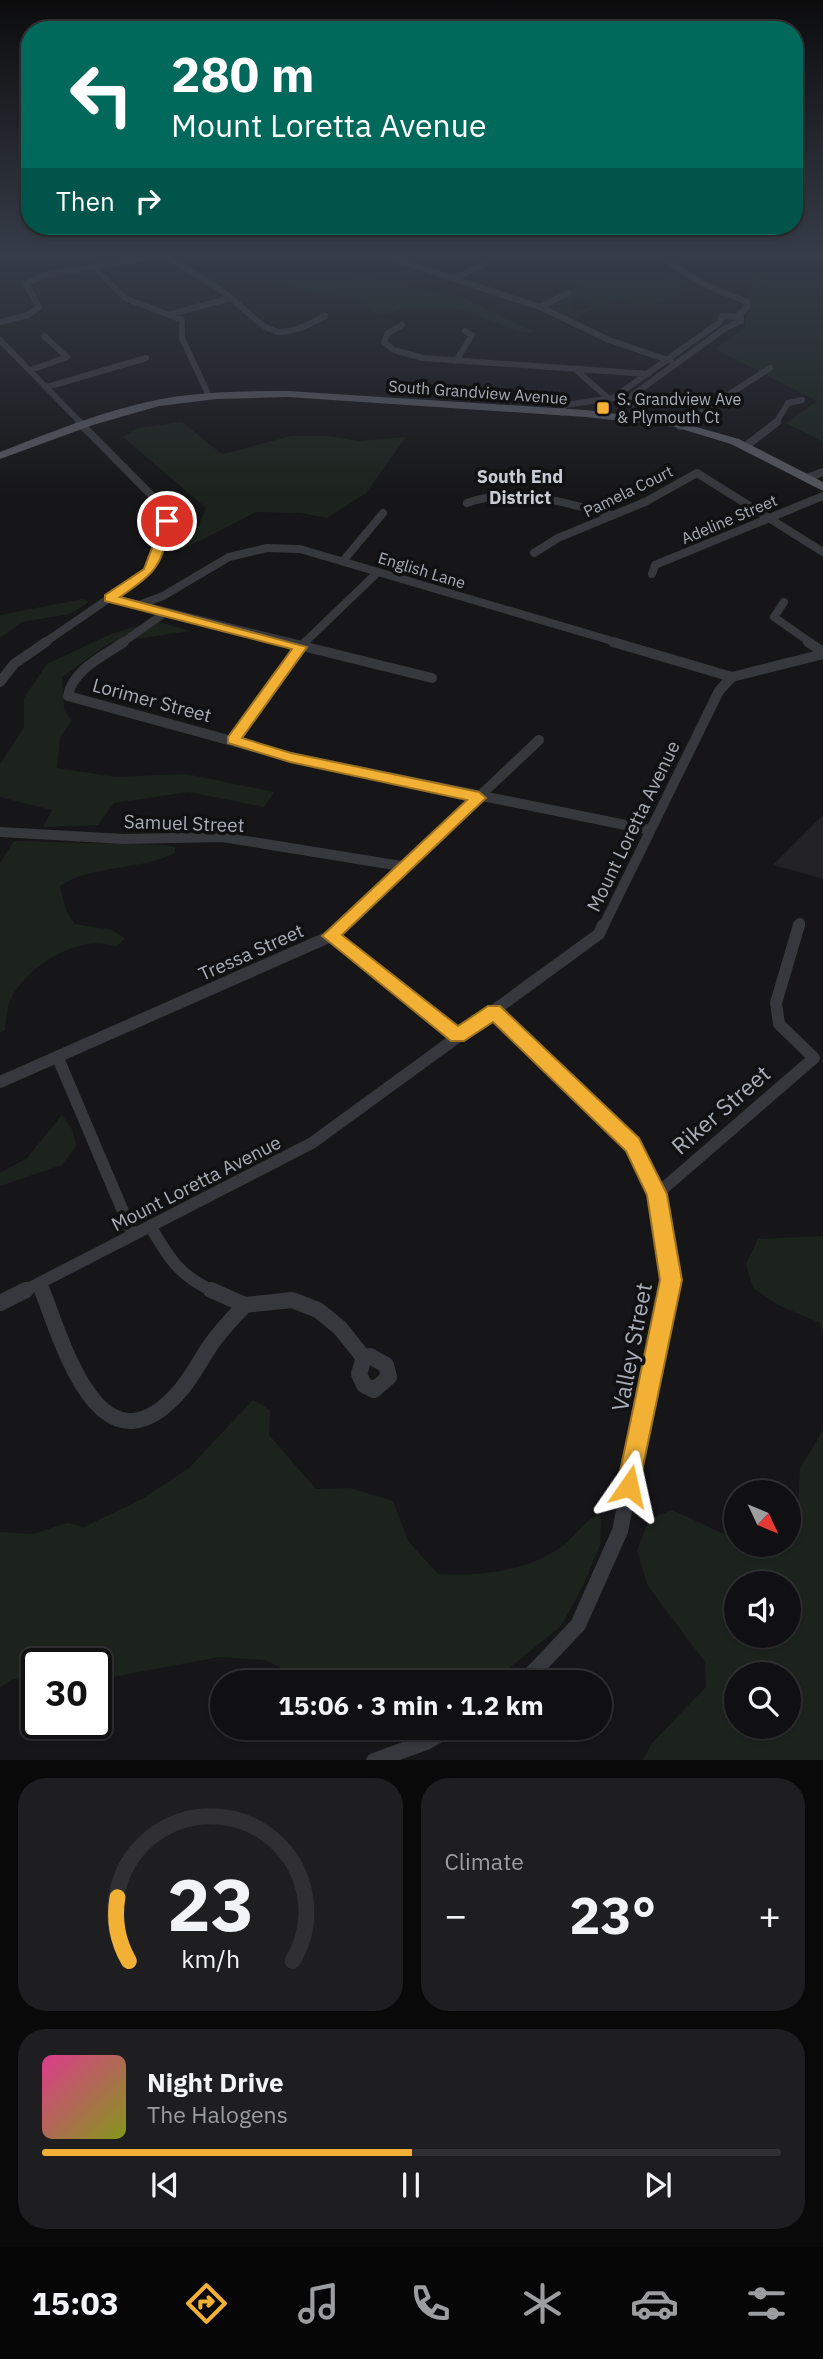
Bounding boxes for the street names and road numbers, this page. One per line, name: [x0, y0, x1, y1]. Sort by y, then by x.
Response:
street label: South Grandview Avenue: [388, 376, 569, 408]
street label: Pamela Court: [580, 461, 676, 521]
street label: Adeline Street: [678, 490, 780, 548]
street label: English Lane: [376, 547, 468, 593]
street label: Lorimer Street: [90, 673, 214, 727]
street label: Mount Loretta Avenue: [581, 737, 685, 915]
street label: Samuel Street: [123, 809, 245, 837]
street label: Tressa Street: [195, 918, 307, 986]
street label: Riker Street: [665, 1058, 776, 1161]
street label: Mount Loretta Avenue: [107, 1130, 285, 1236]
street label: Valley Street: [604, 1280, 658, 1414]

